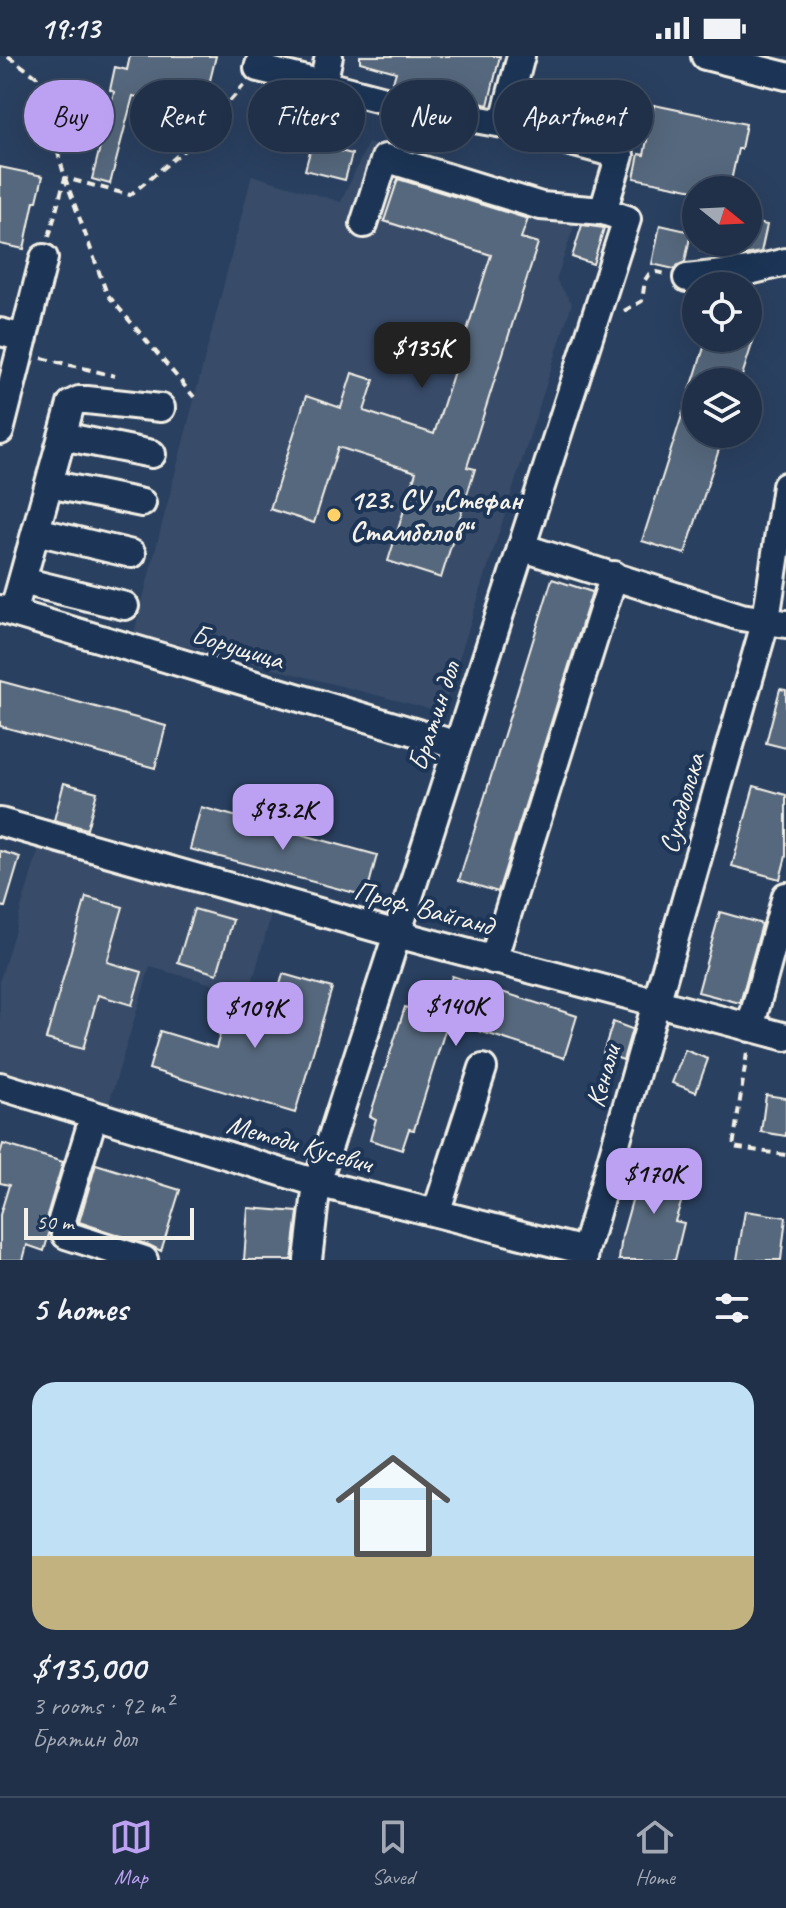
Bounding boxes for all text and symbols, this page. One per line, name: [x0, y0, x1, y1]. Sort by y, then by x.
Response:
text: 19:13: [40, 9, 100, 47]
chip: Buy: [24, 80, 114, 152]
chip: Rent: [130, 80, 232, 152]
chip: Filters: [248, 80, 365, 152]
chip: New: [381, 80, 478, 152]
chip: Apartment: [494, 80, 653, 152]
north arrow: [682, 176, 762, 256]
map controls: [682, 176, 762, 448]
button: locate: [682, 272, 762, 352]
pin: $135K: [366, 322, 478, 390]
text: $135K: [392, 331, 452, 364]
button: layers: [682, 368, 762, 448]
place label: 123. СУ „Стефан Стамболов“: [350, 482, 524, 549]
marker: 123. СУ „Стефан Стамболов“: [325, 506, 343, 524]
street label: Борущица: [188, 616, 290, 678]
street label: Братин дол: [399, 656, 468, 775]
street label: Суходолска: [651, 747, 713, 857]
pin: $93.2K: [218, 784, 348, 852]
text: $93.2K: [251, 793, 315, 826]
street label: Проф. Вайганд: [350, 872, 500, 944]
pin: $140K: [400, 980, 512, 1048]
pin: $109K: [199, 982, 311, 1050]
text: $140K: [426, 989, 486, 1022]
text: $109K: [225, 991, 285, 1024]
street label: Кенали: [577, 1038, 629, 1111]
street label: Методи Кусевич: [223, 1106, 378, 1181]
pin: $170K: [598, 1148, 710, 1216]
text: $170K: [624, 1157, 684, 1190]
scale bar: [24, 1204, 194, 1240]
text: 50 m: [36, 1208, 73, 1236]
icon: filters: [710, 1286, 754, 1330]
text: 5 homes: [32, 1287, 127, 1330]
icon: home: [321, 1434, 465, 1578]
text: $135,000: [32, 1646, 145, 1689]
text: 3 rooms · 92 m²: [32, 1689, 173, 1722]
text: Братин дол: [32, 1722, 137, 1755]
tab: Map: [109, 1815, 153, 1891]
tab: Saved: [371, 1815, 415, 1891]
tab: Home: [633, 1815, 677, 1891]

